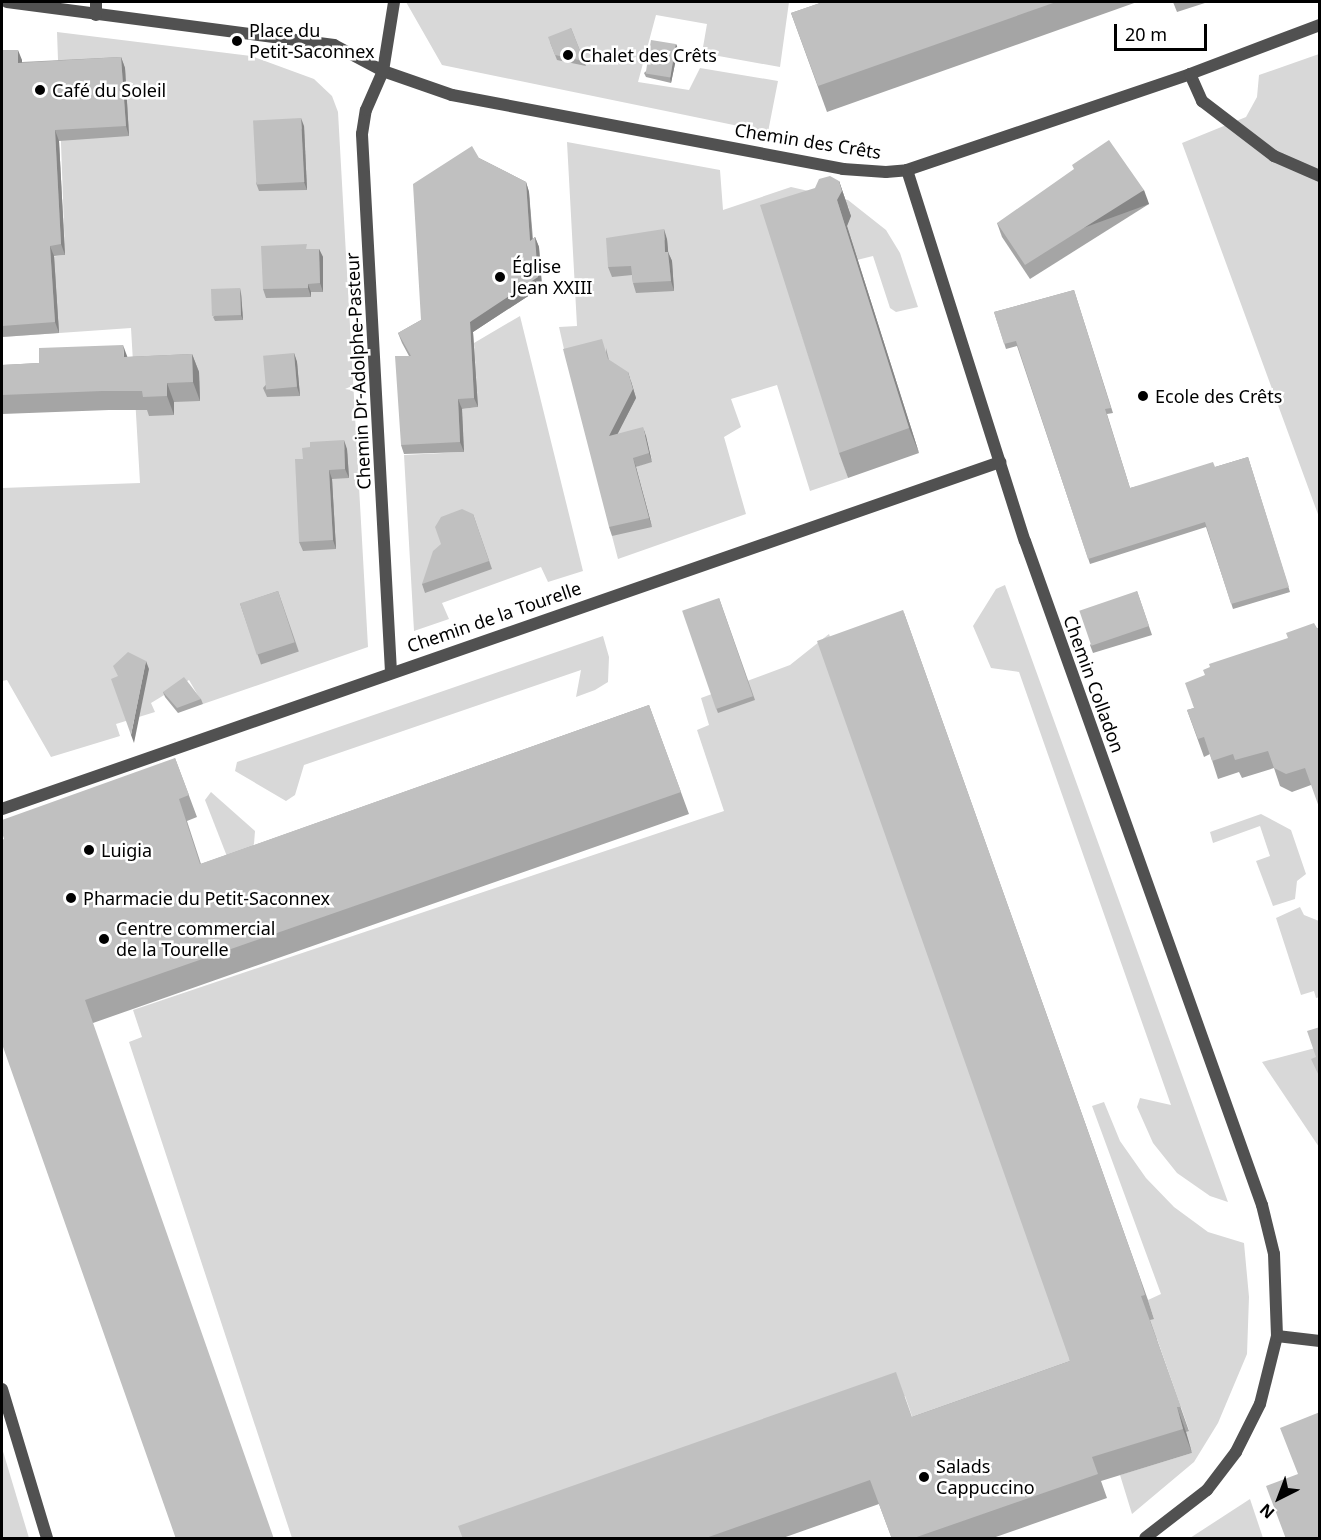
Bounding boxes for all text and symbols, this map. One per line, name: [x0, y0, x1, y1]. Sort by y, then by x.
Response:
scale bar: [1117, 12, 1210, 50]
place label: Place du Petit-Saconnex: [249, 20, 375, 63]
text: 20 m: [1125, 22, 1167, 46]
marker: Place du Petit-Saconnex: [230, 34, 244, 48]
place label: Chalet des Crêts: [580, 44, 717, 66]
marker: Chalet des Crêts: [561, 48, 575, 62]
place label: Café du Soleil: [52, 79, 166, 101]
marker: Café du Soleil: [33, 83, 47, 97]
street label: Chemin des Crêts: [733, 119, 883, 163]
street label: Chemin Dr-Adolphe-Pasteur: [341, 252, 375, 490]
place label: Église Jean XXIII: [512, 256, 592, 298]
marker: Église Jean XXIII: [493, 270, 507, 284]
place label: Ecole des Crêts: [1155, 385, 1282, 407]
marker: Ecole des Crêts: [1136, 389, 1150, 403]
street label: Chemin de la Tourelle: [404, 577, 584, 657]
street label: Chemin Colladon: [1059, 612, 1129, 756]
place label: Luigia: [101, 839, 152, 861]
marker: Luigia: [82, 843, 96, 857]
place label: Pharmacie du Petit-Saconnex: [83, 887, 330, 909]
marker: Pharmacie du Petit-Saconnex: [64, 891, 78, 905]
place label: Centre commercial de la Tourelle: [116, 918, 275, 960]
marker: Centre commercial de la Tourelle: [97, 932, 111, 946]
place label: Salads Cappuccino: [936, 1456, 1035, 1498]
north arrow: [1249, 1468, 1309, 1528]
marker: Salads Cappuccino: [917, 1470, 931, 1484]
text: N: [1255, 1499, 1279, 1524]

